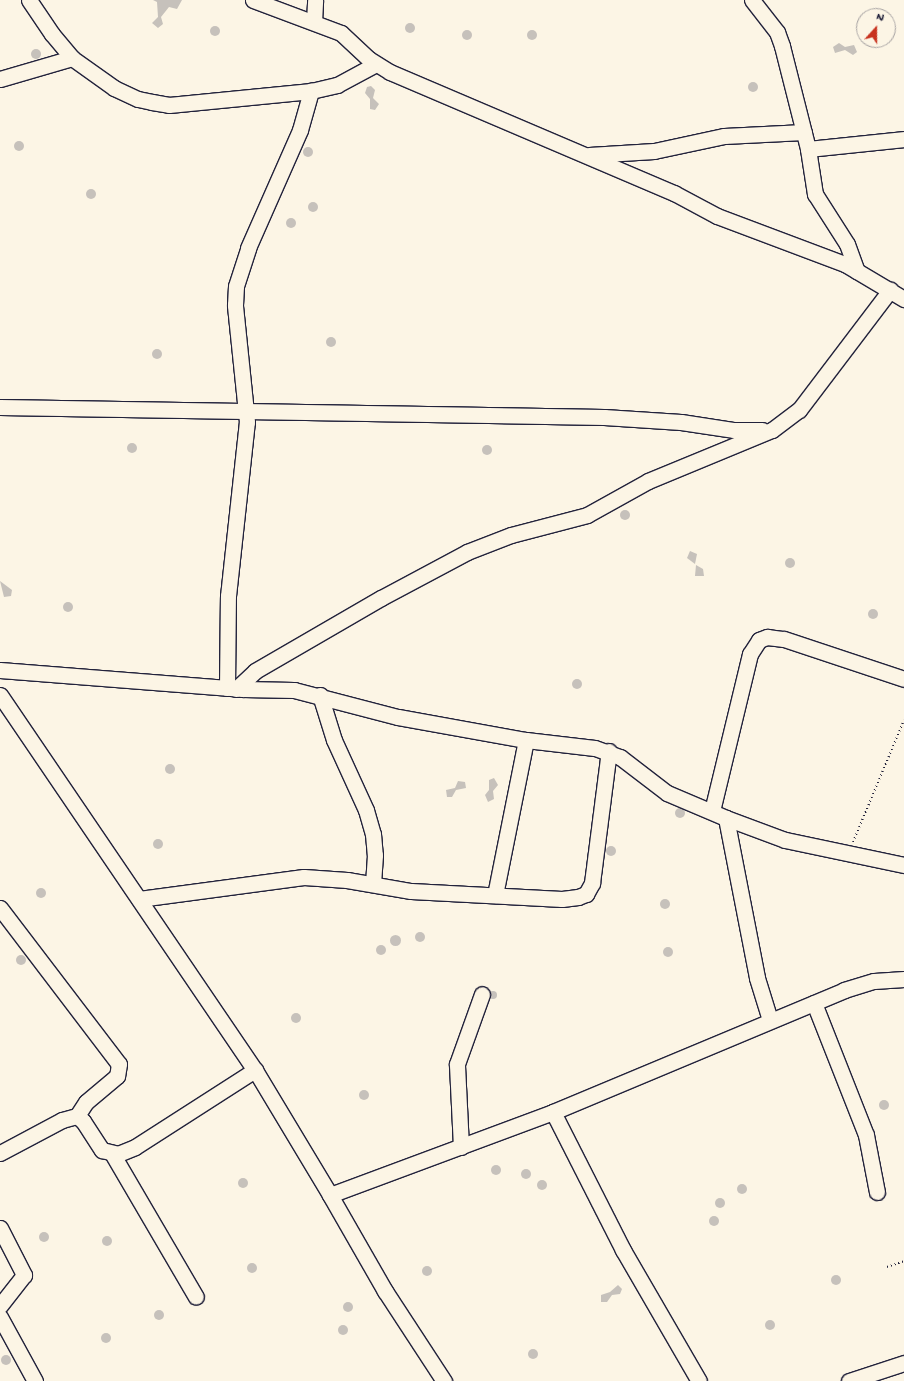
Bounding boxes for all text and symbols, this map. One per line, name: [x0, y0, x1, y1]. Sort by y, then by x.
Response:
north arrow: [856, 8, 896, 48]
text: N: [874, 11, 885, 25]

